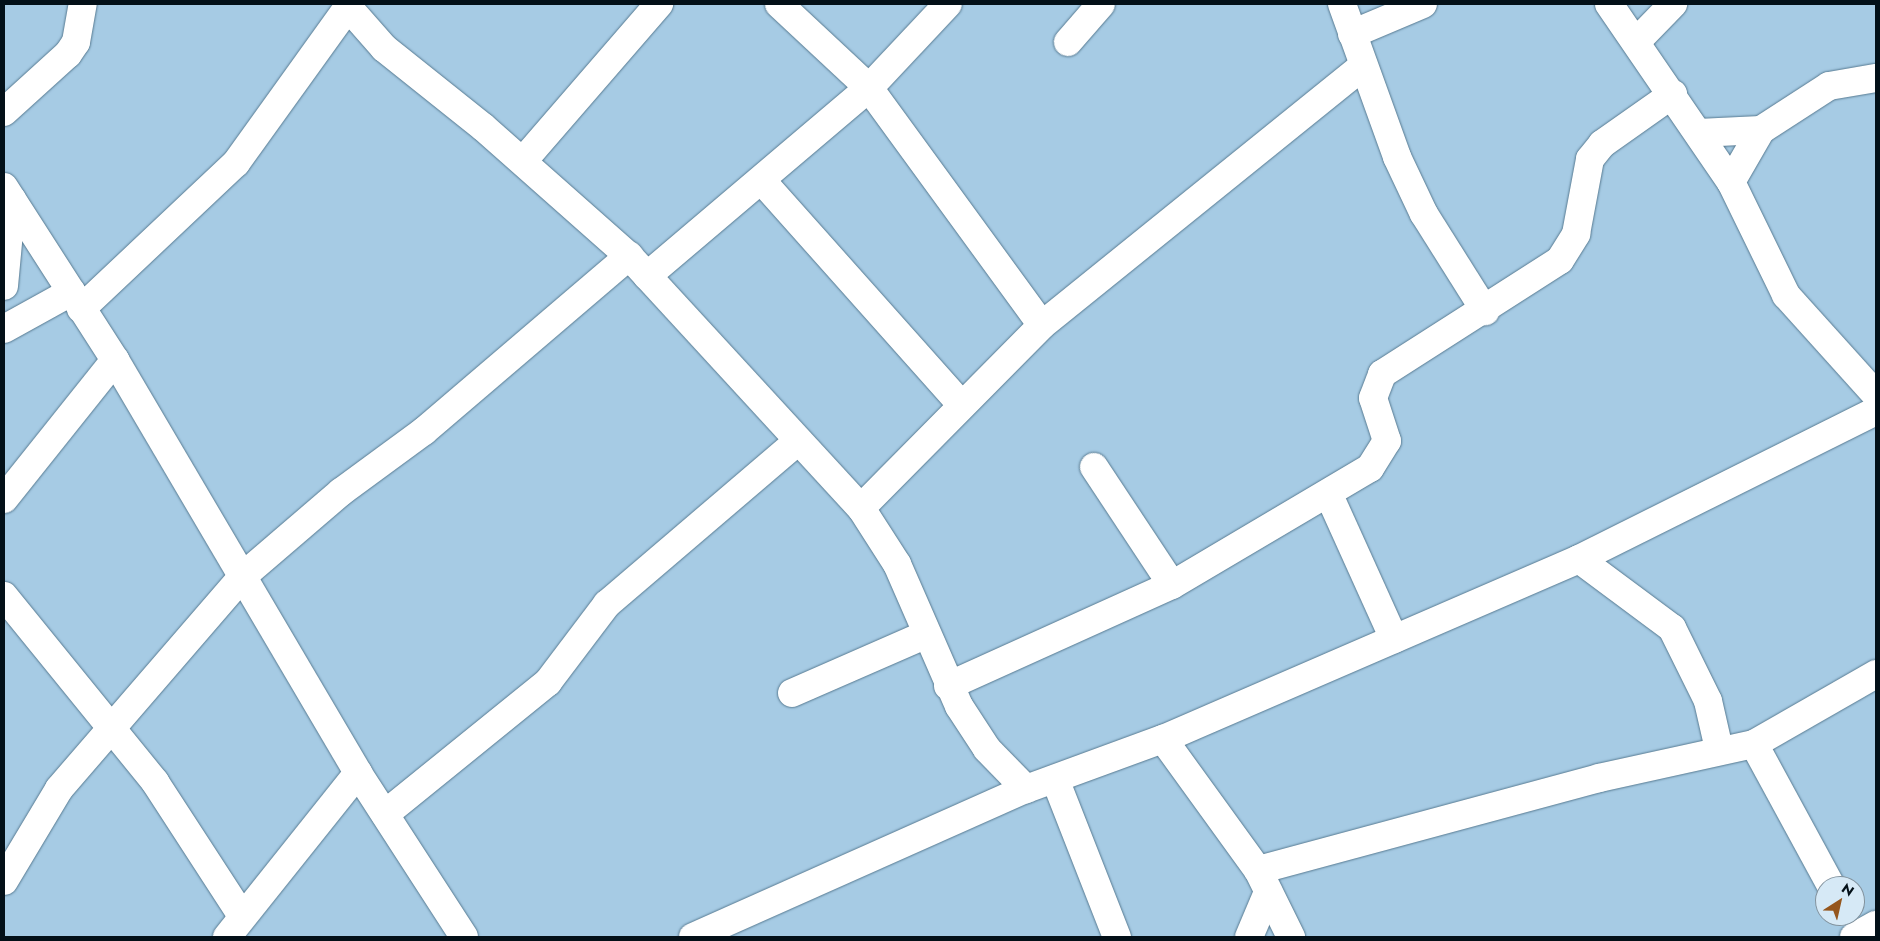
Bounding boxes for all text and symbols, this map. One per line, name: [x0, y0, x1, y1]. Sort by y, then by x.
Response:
north arrow: [1815, 876, 1865, 926]
text: N: [1838, 878, 1858, 901]

